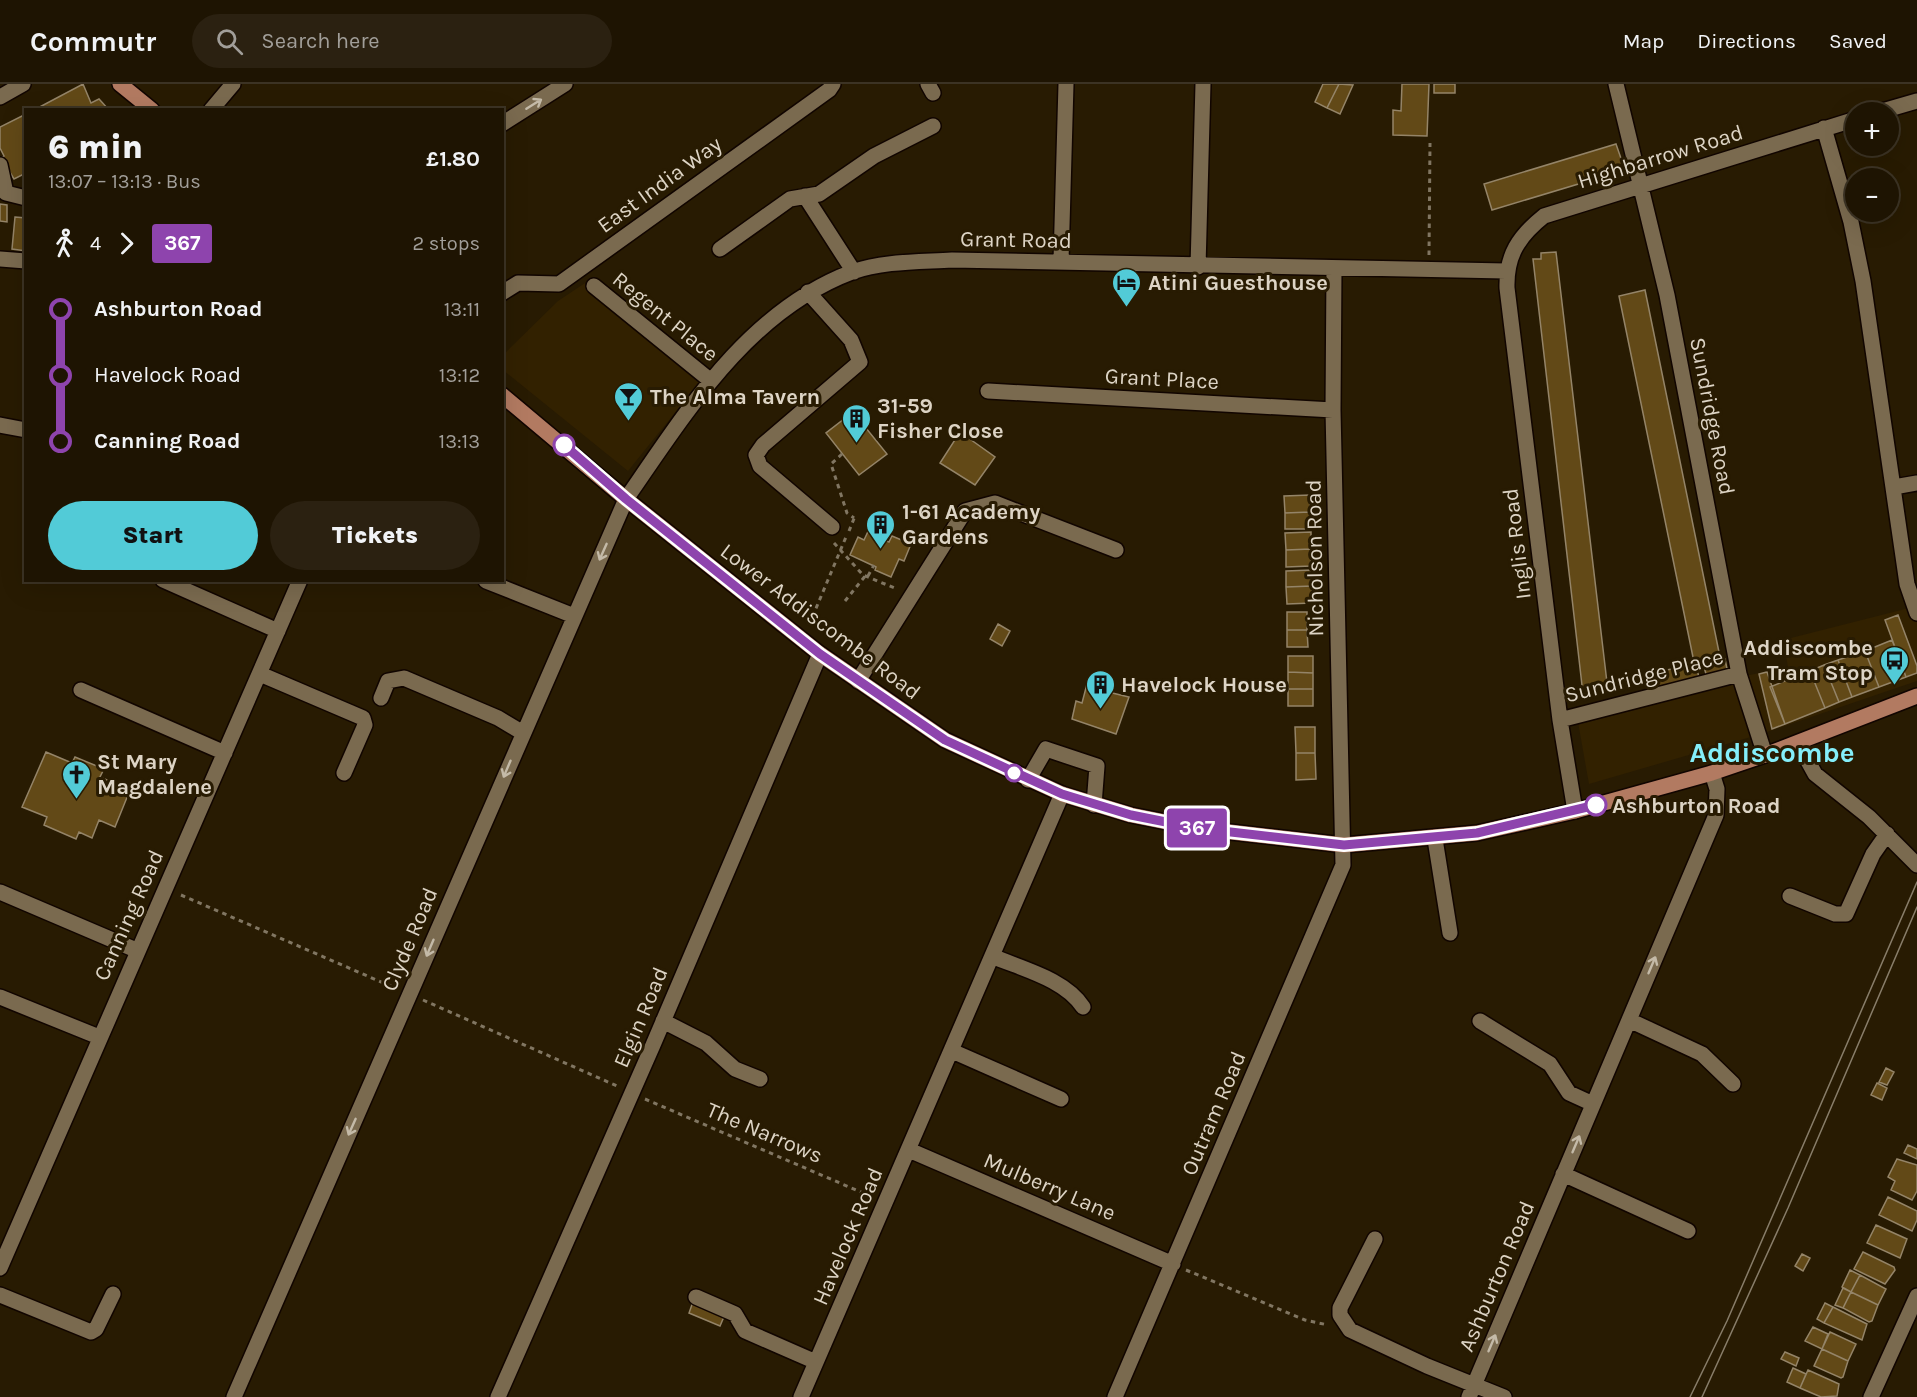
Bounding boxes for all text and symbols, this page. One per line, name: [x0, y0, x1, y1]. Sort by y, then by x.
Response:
search box: [192, 14, 612, 68]
text: Commutr: [30, 25, 156, 58]
icon: search: [213, 25, 246, 58]
text: Search here: [261, 28, 380, 54]
text: Map: [1623, 29, 1664, 53]
text: Directions: [1697, 29, 1796, 53]
text: Saved: [1829, 29, 1887, 53]
one-way arrow: [525, 97, 542, 109]
map controls: [1845, 102, 1899, 222]
button: +: [1845, 102, 1899, 156]
street label: Highbarrow Road: [1574, 119, 1746, 195]
text: 6 min: [48, 128, 143, 166]
street label: East India Way: [592, 131, 727, 239]
text: £1.80: [426, 146, 480, 172]
button: −: [1845, 168, 1899, 222]
text: 13:07 – 13:13 · Bus: [48, 170, 201, 193]
street label: Grant Road: [960, 226, 1072, 254]
icon: walk: [48, 227, 81, 260]
icon: forward: [110, 227, 143, 260]
text: 367: [164, 231, 200, 255]
text: 4: [90, 232, 101, 255]
text: 2 stops: [413, 232, 480, 255]
street label: Regent Place: [607, 266, 723, 367]
hotel icon: Atini Guesthouse: [1111, 266, 1143, 308]
place label: Atini Guesthouse: [1148, 270, 1328, 296]
text: Ashburton Road: [94, 296, 262, 322]
text: 13:11: [444, 298, 480, 321]
street label: Sundridge Road: [1684, 335, 1740, 497]
text: Havelock Road: [94, 362, 241, 388]
street label: Grant Place: [1104, 363, 1220, 395]
text: 13:12: [439, 364, 480, 387]
bar icon: The Alma Tavern: [613, 380, 645, 422]
place label: The Alma Tavern: [650, 384, 820, 410]
place label: 31-59 Fisher Close: [877, 393, 1004, 444]
building icon: 31-59 Fisher Close: [840, 402, 872, 444]
text: Canning Road: [94, 428, 241, 454]
text: 13:13: [439, 430, 480, 453]
unlabelled marker: [553, 434, 575, 456]
street label: Nicholson Road: [1301, 479, 1329, 637]
street label: Inglis Road: [1497, 487, 1537, 601]
place label: 1-61 Academy Gardens: [902, 499, 1040, 550]
button: Start: [48, 501, 258, 570]
button: Tickets: [270, 501, 480, 570]
building icon: 1-61 Academy Gardens: [865, 508, 897, 550]
street label: Lower Addiscombe Road: [715, 538, 926, 706]
one-way arrow: [596, 543, 608, 561]
place label: Addiscombe Tram Stop: [1743, 635, 1873, 686]
street label: Sundridge Place: [1562, 644, 1726, 708]
bus stop icon: Addiscombe Tram Stop: [1878, 644, 1910, 686]
building icon: Havelock House: [1084, 668, 1116, 710]
place label: Havelock House: [1121, 672, 1287, 698]
district label: Addiscombe: [1689, 736, 1855, 769]
place label: St Mary Magdalene: [97, 749, 212, 800]
church icon: St Mary Magdalene: [60, 758, 92, 800]
one-way arrow: [501, 760, 512, 778]
unlabelled marker: [1005, 764, 1023, 782]
place label: Ashburton Road: [1612, 793, 1780, 819]
marker: Ashburton Road: [1585, 794, 1607, 816]
line badge: 367: [1162, 808, 1232, 848]
text: 367: [1179, 816, 1215, 840]
street label: Canning Road: [89, 846, 169, 985]
street label: Clyde Road: [376, 884, 443, 995]
one-way arrow: [424, 939, 435, 957]
one-way arrow: [1647, 956, 1658, 974]
street label: Elgin Road: [608, 963, 674, 1072]
street label: Outram Road: [1176, 1047, 1252, 1179]
street label: The Narrows: [703, 1097, 826, 1169]
one-way arrow: [346, 1117, 357, 1136]
one-way arrow: [1571, 1135, 1582, 1154]
street label: Mulberry Lane: [980, 1147, 1119, 1226]
street label: Havelock Road: [807, 1164, 889, 1309]
street label: Ashburton Road: [1453, 1197, 1540, 1356]
one-way arrow: [1487, 1334, 1498, 1353]

